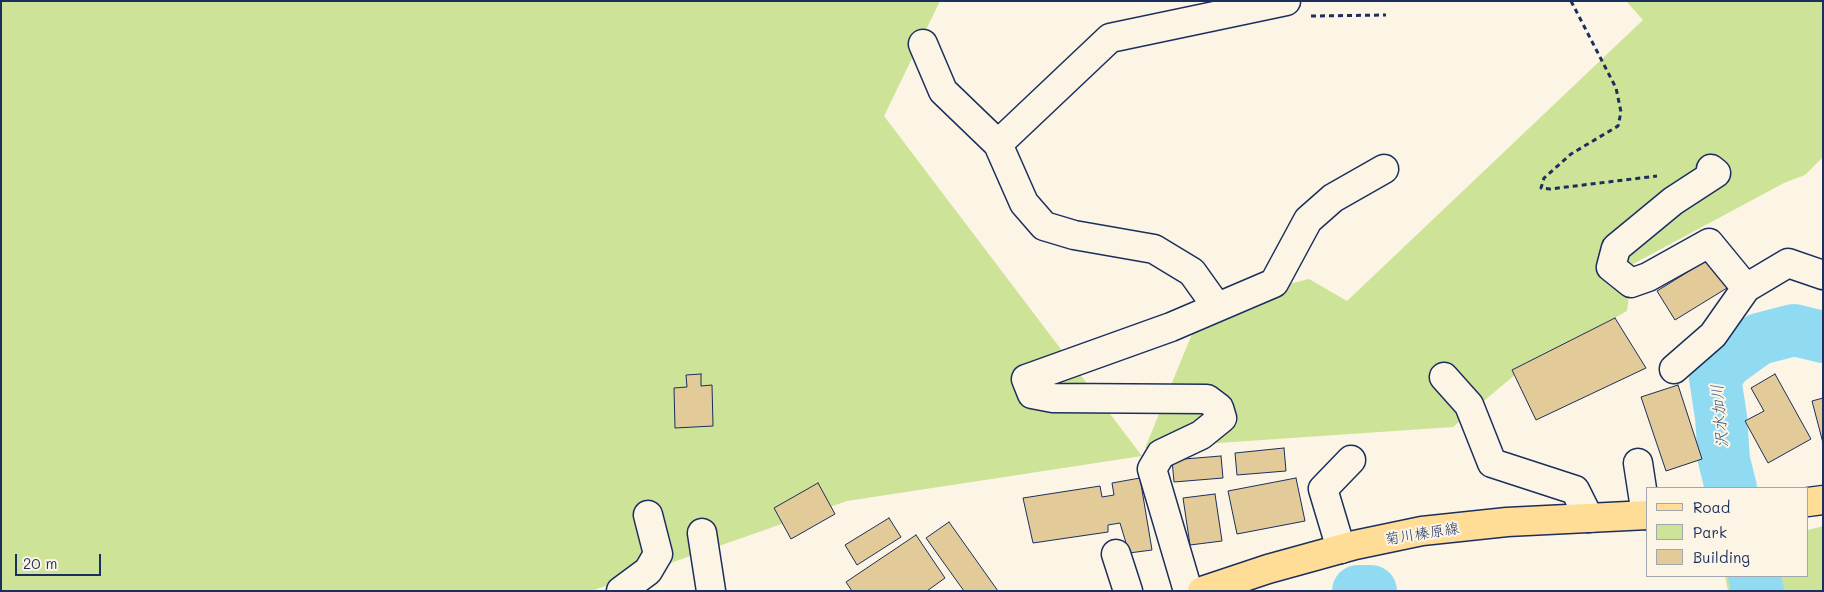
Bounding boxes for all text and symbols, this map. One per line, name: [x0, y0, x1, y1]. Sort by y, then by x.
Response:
water label: 沢水加川: [1708, 383, 1732, 449]
legend: [1646, 487, 1809, 577]
text: Road: [1693, 497, 1730, 517]
street label: 菊川榛原線: [1384, 519, 1460, 549]
text: Park: [1693, 522, 1727, 542]
scale bar: [18, 544, 104, 576]
text: Building: [1693, 547, 1750, 567]
text: 20 m: [23, 553, 57, 573]

